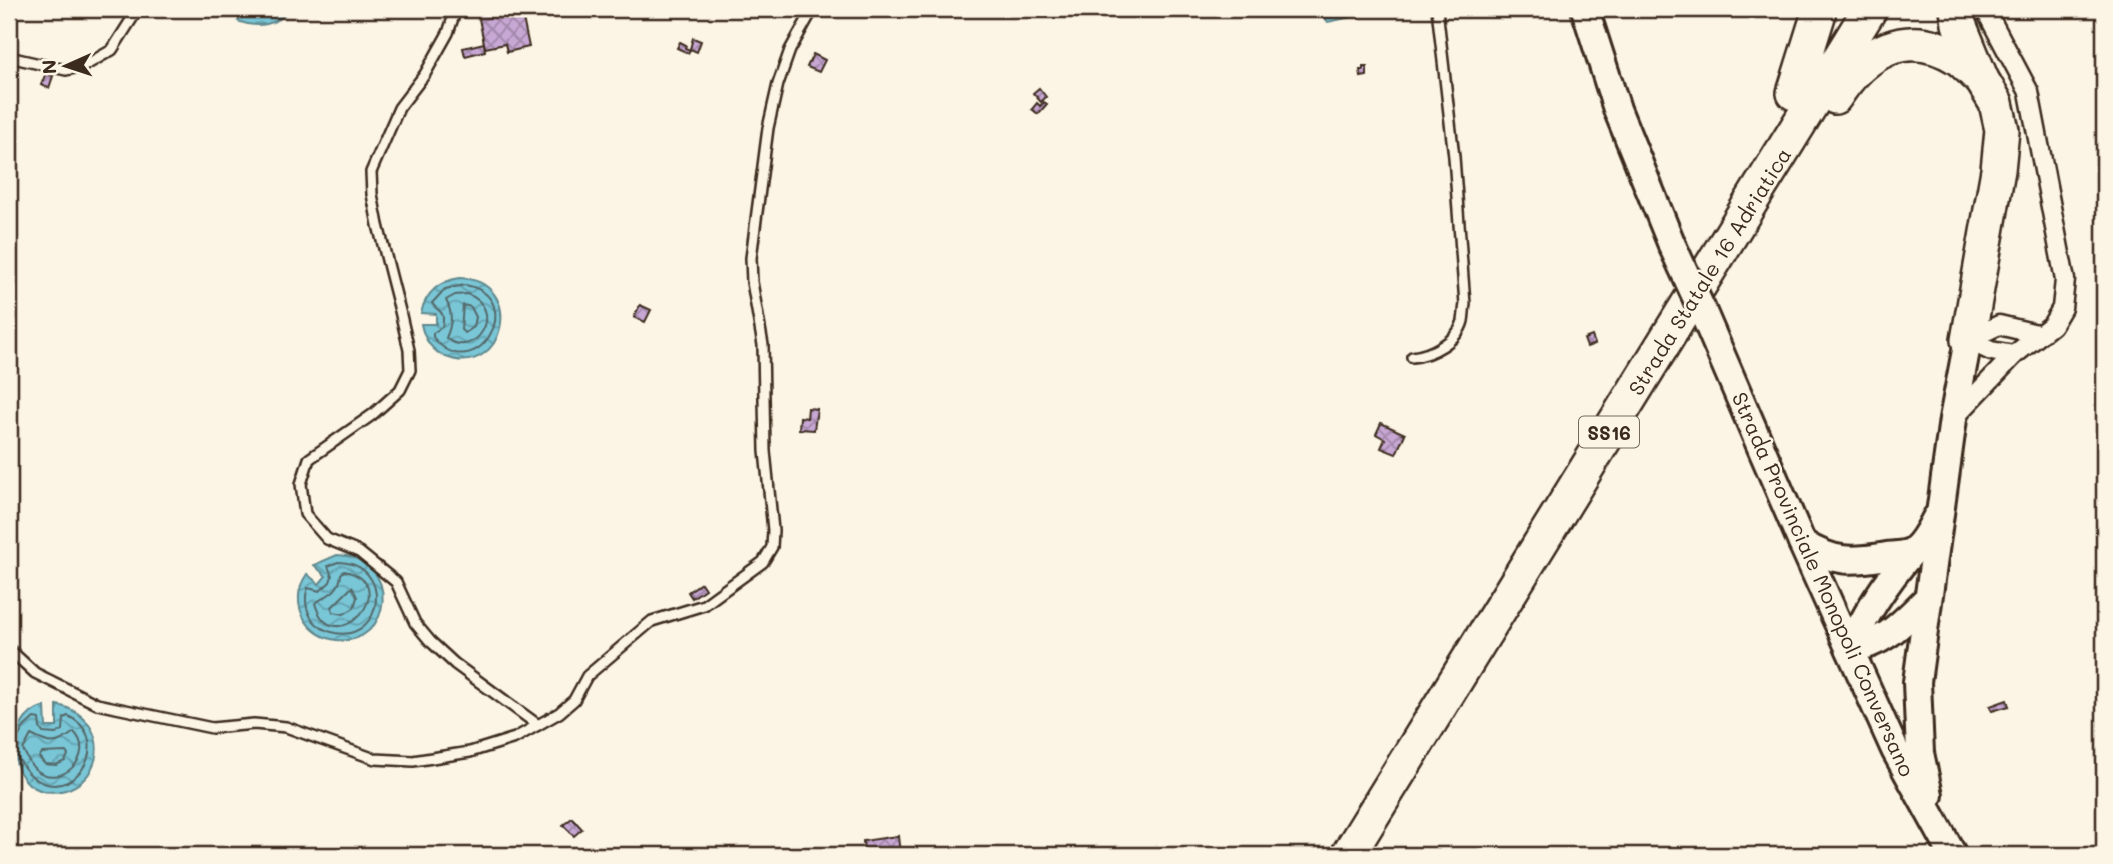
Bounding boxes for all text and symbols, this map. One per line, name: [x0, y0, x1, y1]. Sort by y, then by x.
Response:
north arrow: [32, 32, 102, 102]
text: N: [36, 59, 61, 75]
street label: Strada Statale 16 Adriatica: [1621, 142, 1797, 400]
street label: Strada Provinciale Monopoli Conversano: [1727, 388, 1921, 780]
road number: SS16: [1579, 416, 1639, 448]

